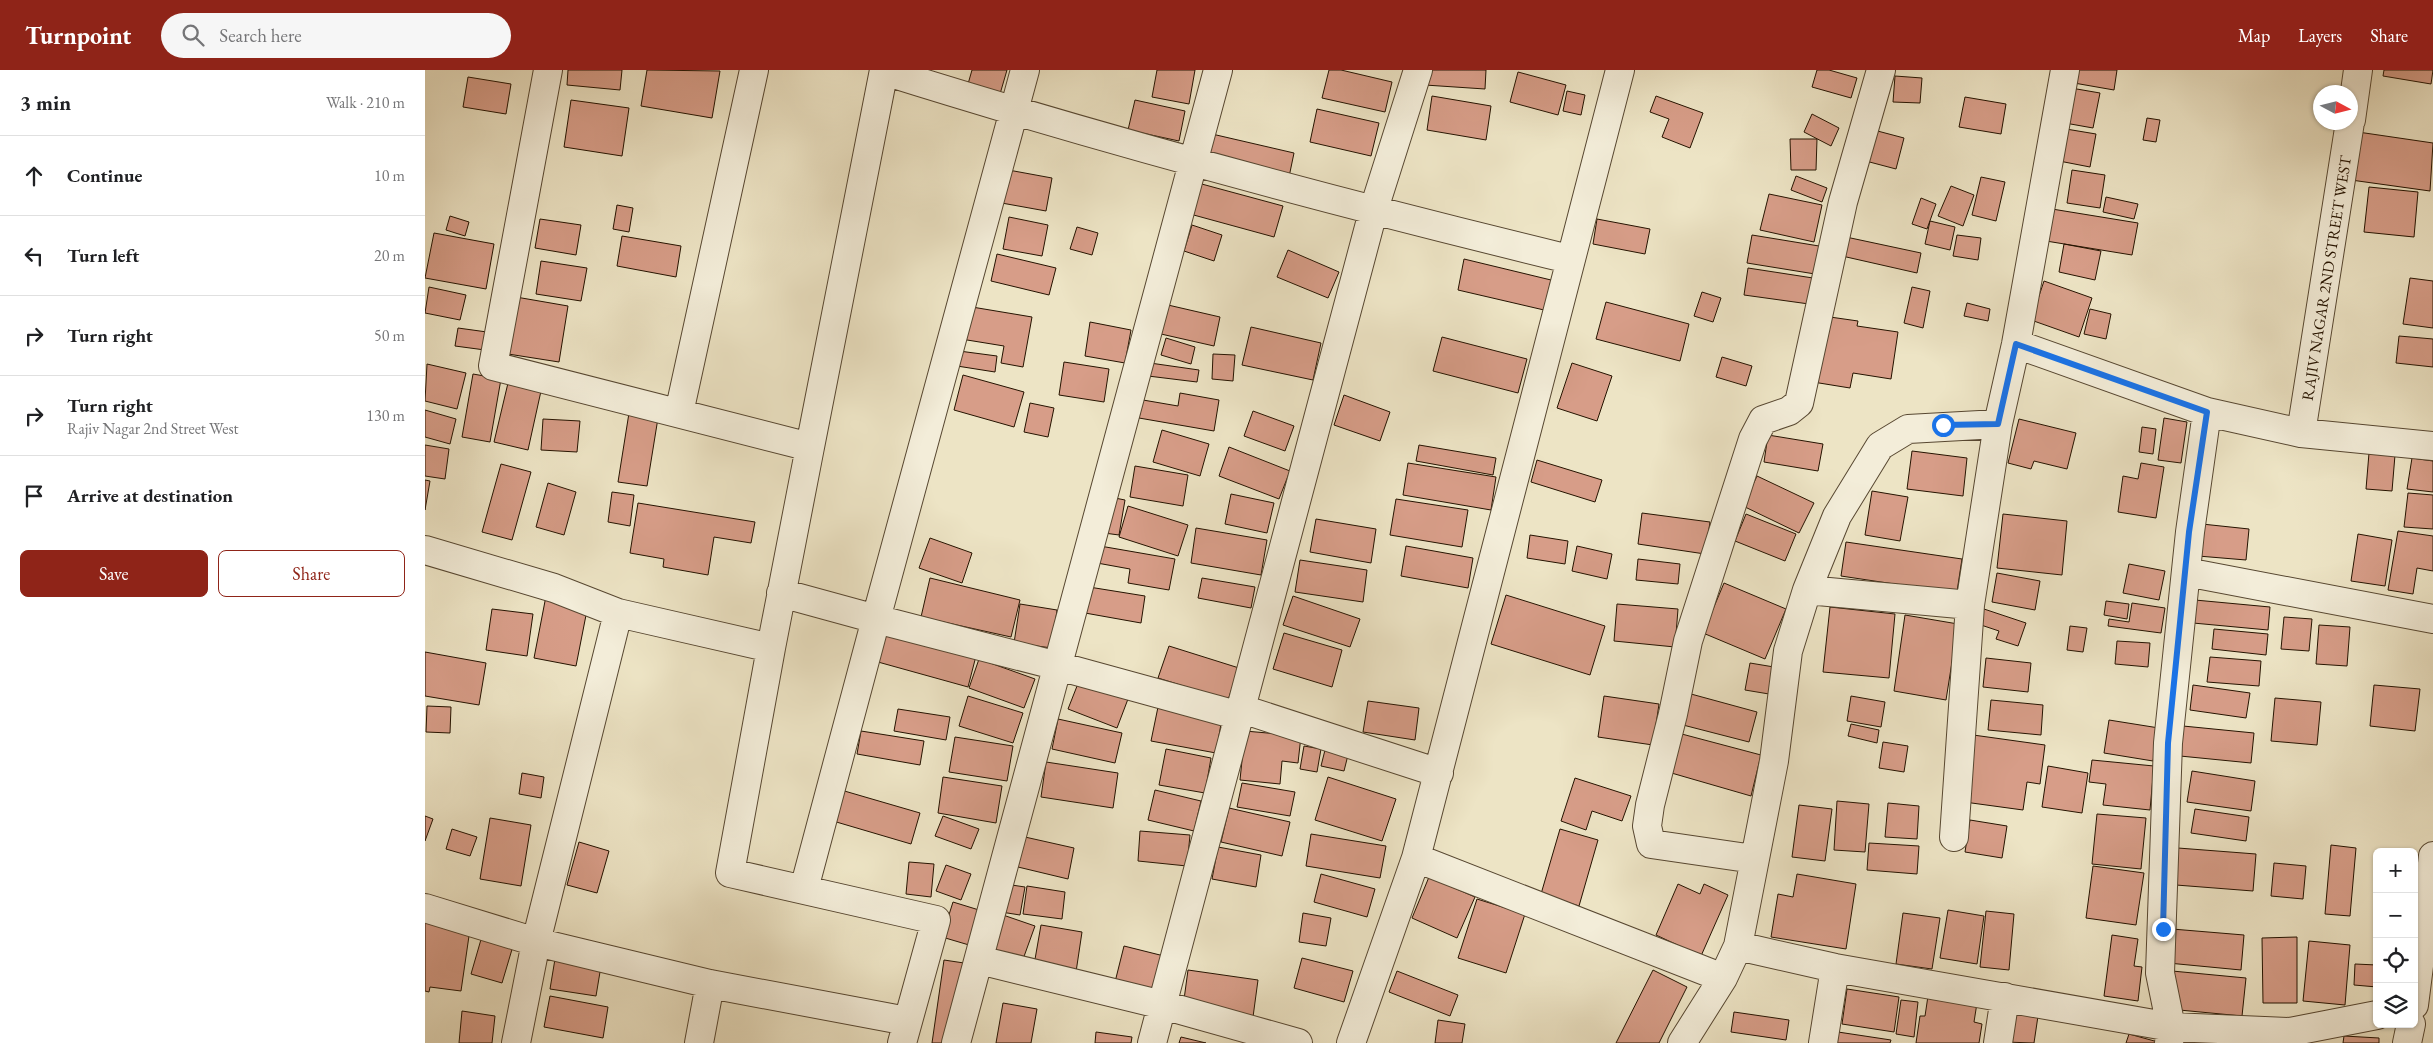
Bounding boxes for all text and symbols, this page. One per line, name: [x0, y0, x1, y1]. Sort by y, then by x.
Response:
search box: [161, 13, 511, 58]
text: Turnpoint: [25, 20, 131, 51]
icon: search: [179, 21, 207, 49]
text: Search here: [219, 23, 302, 48]
text: Map: [2238, 24, 2270, 47]
text: Layers: [2298, 24, 2342, 47]
text: Share: [2370, 24, 2408, 47]
north arrow: [2313, 85, 2358, 130]
text: 3 min: [20, 89, 71, 116]
text: Walk · 210 m: [326, 92, 405, 113]
street label: RAJIV NAGAR 2ND STREET WEST: [2297, 154, 2356, 402]
icon: ahead: [20, 162, 48, 190]
text: Continue: [67, 163, 142, 188]
text: 10 m: [374, 165, 405, 186]
icon: left: [20, 242, 48, 270]
text: Turn left: [67, 243, 139, 268]
text: 20 m: [374, 245, 405, 266]
icon: right: [20, 322, 48, 350]
text: Turn right: [67, 323, 153, 348]
text: 50 m: [374, 325, 405, 346]
text: Turn right: [67, 393, 153, 418]
icon: right: [20, 402, 48, 430]
text: 130 m: [366, 405, 405, 426]
route start: [1932, 414, 1955, 437]
text: Rajiv Nagar 2nd Street West: [67, 418, 239, 439]
icon: arrive: [20, 482, 48, 510]
text: Arrive at destination: [67, 483, 233, 508]
button: Save: [20, 550, 208, 597]
button: Share: [218, 550, 405, 597]
map controls: [2373, 848, 2418, 1028]
button: +: [2373, 848, 2418, 893]
button: −: [2373, 893, 2418, 938]
route end: [2152, 918, 2175, 941]
button: locate: [2373, 938, 2418, 983]
button: layers: [2373, 983, 2418, 1028]

